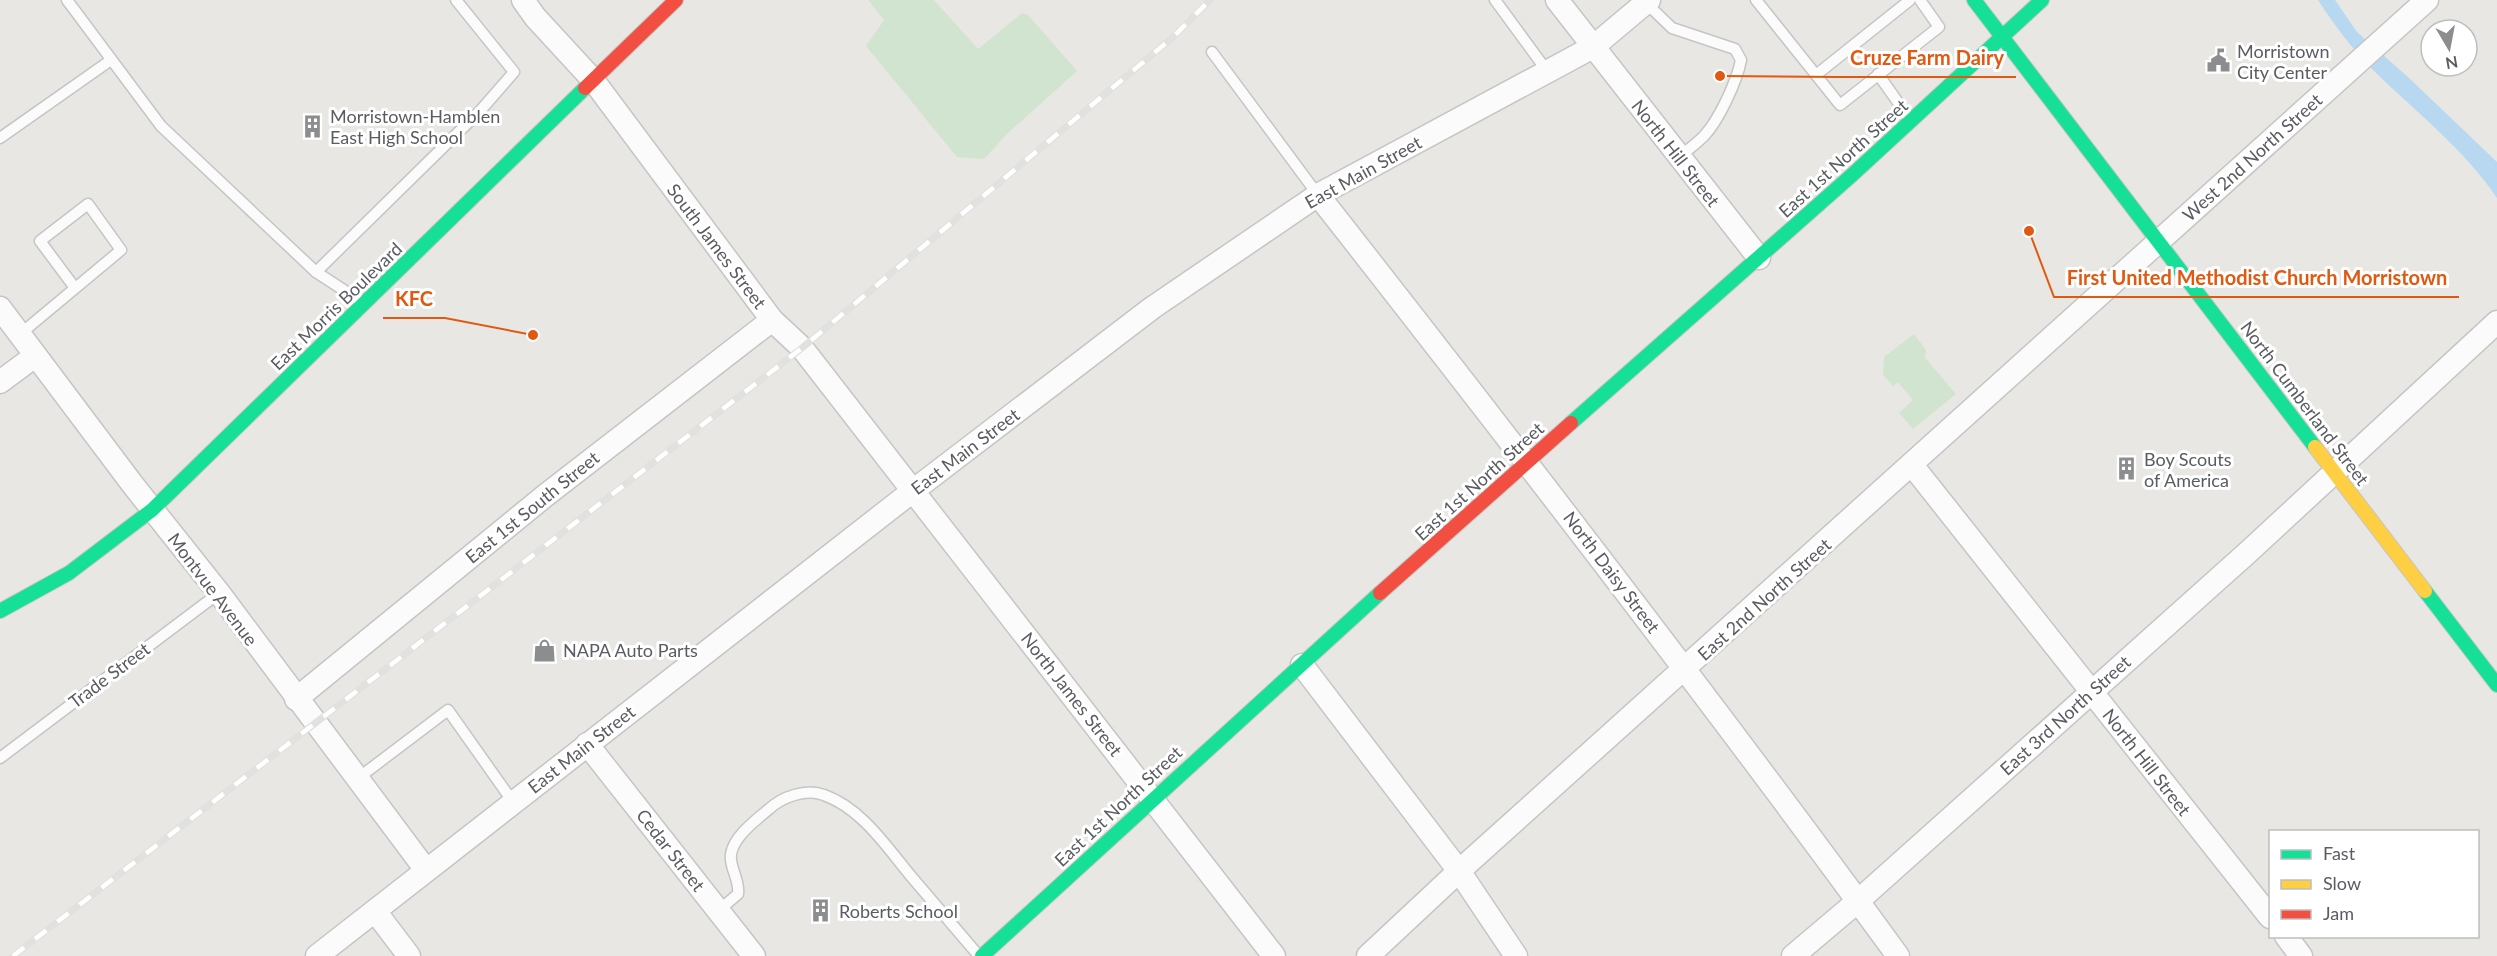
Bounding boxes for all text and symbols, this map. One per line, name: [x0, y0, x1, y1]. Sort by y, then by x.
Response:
north arrow: [2419, 18, 2479, 78]
callout: Cruze Farm Dairy: [1838, 39, 2016, 77]
place label: Morristown City Center: [2237, 40, 2330, 83]
text: Cruze Farm Dairy: [1850, 45, 2004, 69]
public building icon: Morristown City Center: [2206, 48, 2232, 74]
text: N: [2444, 53, 2459, 74]
street label: West 2nd North Street: [2178, 88, 2327, 225]
street label: East 1st North Street: [1774, 94, 1912, 222]
street label: North Hill Street: [1627, 95, 1725, 211]
place label: Morristown-Hamblen East High School: [330, 105, 500, 148]
building icon: Morristown-Hamblen East High School: [299, 113, 325, 139]
street label: East Main Street: [1301, 131, 1426, 213]
street label: South James Street: [663, 179, 771, 313]
street label: East Morris Boulevard: [266, 238, 406, 374]
callout: First United Methodist Church Morristown: [2054, 259, 2459, 297]
text: First United Methodist Church Morristown: [2067, 265, 2447, 289]
callout: KFC: [383, 280, 445, 318]
text: KFC: [395, 286, 433, 310]
street label: North Cumberland Street: [2236, 317, 2374, 490]
street label: East Main Street: [907, 403, 1024, 499]
street label: East 1st North Street: [1410, 417, 1548, 545]
street label: East 1st South Street: [461, 446, 604, 568]
place label: Boy Scouts of America: [2144, 448, 2232, 491]
building icon: Boy Scouts of America: [2113, 456, 2139, 482]
street label: North Daisy Street: [1559, 507, 1665, 638]
street label: Montvue Avenue: [163, 528, 263, 650]
street label: East 2nd North Street: [1693, 533, 1836, 665]
street label: North James Street: [1017, 628, 1128, 761]
street label: Trade Street: [64, 637, 154, 713]
shop icon: NAPA Auto Parts: [532, 637, 558, 663]
place label: NAPA Auto Parts: [563, 639, 698, 661]
street label: East 3rd North Street: [1995, 650, 2135, 779]
street label: East Main Street: [523, 700, 639, 798]
street label: North Hill Street: [2098, 704, 2196, 820]
street label: East 1st North Street: [1050, 741, 1187, 871]
street label: Cedar Street: [632, 804, 710, 896]
legend: [2269, 830, 2479, 938]
text: Fast: [2323, 842, 2356, 864]
text: Slow: [2323, 872, 2361, 894]
building icon: Roberts School: [808, 898, 834, 924]
place label: Roberts School: [839, 900, 958, 922]
text: Jam: [2323, 902, 2354, 924]

